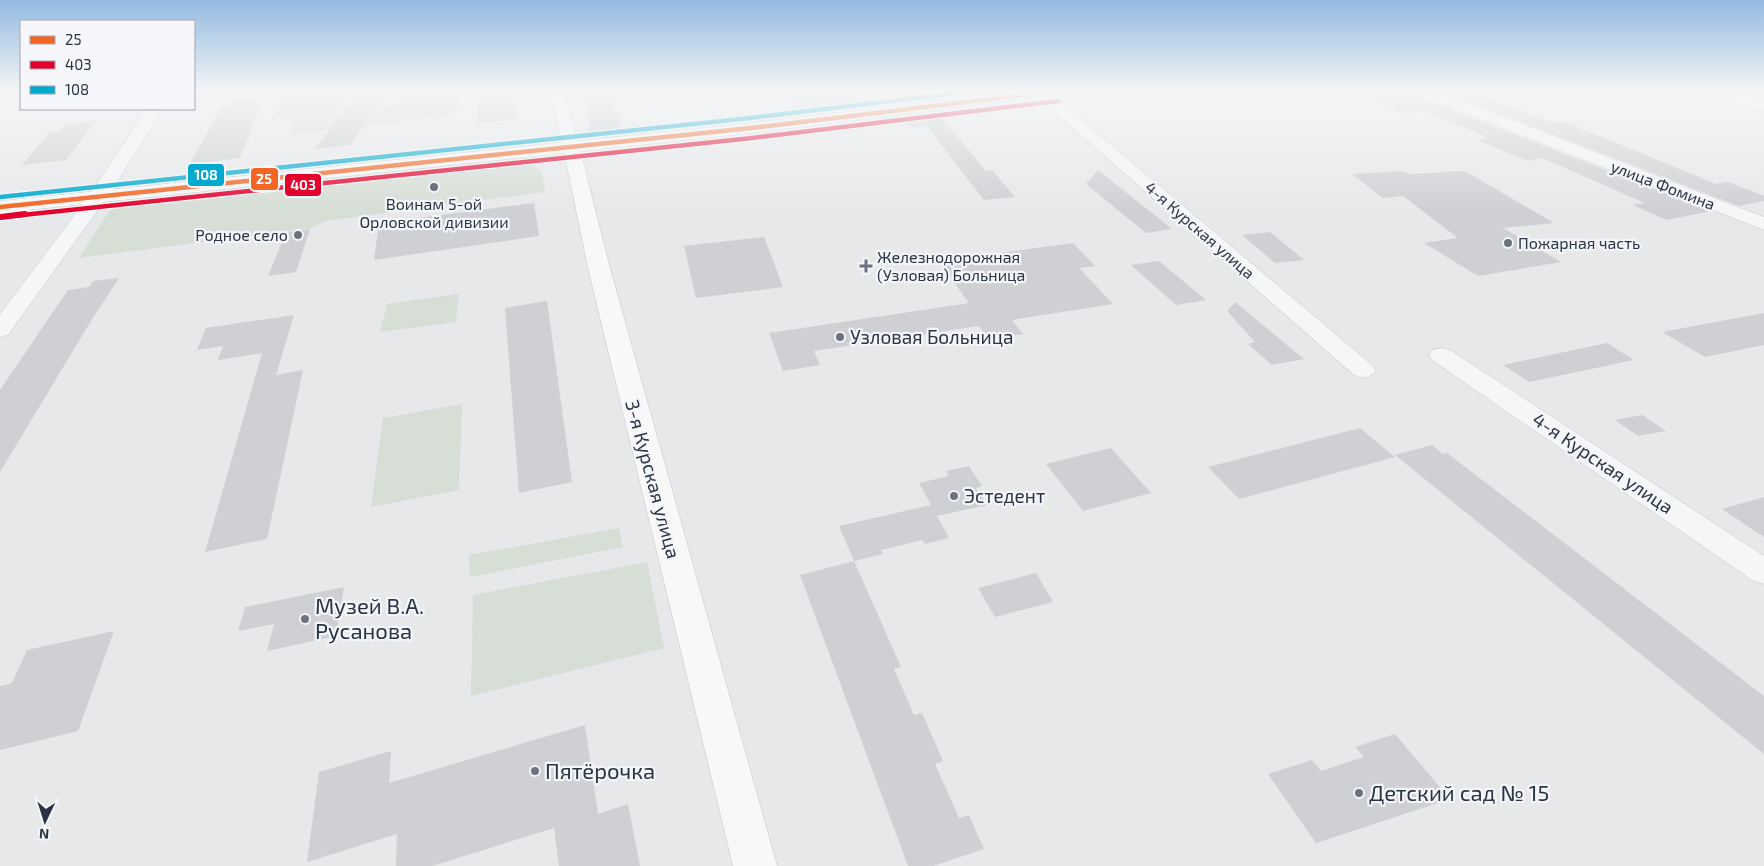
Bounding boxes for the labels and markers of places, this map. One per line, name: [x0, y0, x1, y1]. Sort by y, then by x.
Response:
marker: Воинам 5-ой Орловской дивизии: [428, 181, 440, 193]
place label: Воинам 5-ой Орловской дивизии: [359, 194, 509, 231]
place label: Родное село: [195, 225, 288, 244]
marker: Родное село: [292, 229, 304, 241]
place label: Пожарная часть: [1518, 233, 1640, 252]
marker: Пожарная часть: [1502, 237, 1514, 249]
place label: Железнодорожная (Узловая) Больница: [877, 247, 1025, 284]
marker: Железнодорожная (Узловая) Больница: [859, 259, 873, 273]
place label: Узловая Больница: [850, 325, 1013, 348]
marker: Узловая Больница: [834, 331, 846, 343]
place label: Эстедент: [964, 484, 1045, 507]
marker: Эстедент: [948, 490, 960, 502]
place label: Музей В.А. Русанова: [315, 592, 424, 644]
marker: Музей В.А. Русанова: [299, 613, 311, 625]
place label: Пятёрочка: [545, 757, 655, 783]
marker: Пятёрочка: [529, 765, 541, 777]
place label: Детский сад № 15: [1369, 779, 1549, 805]
marker: Детский сад № 15: [1353, 787, 1365, 799]

